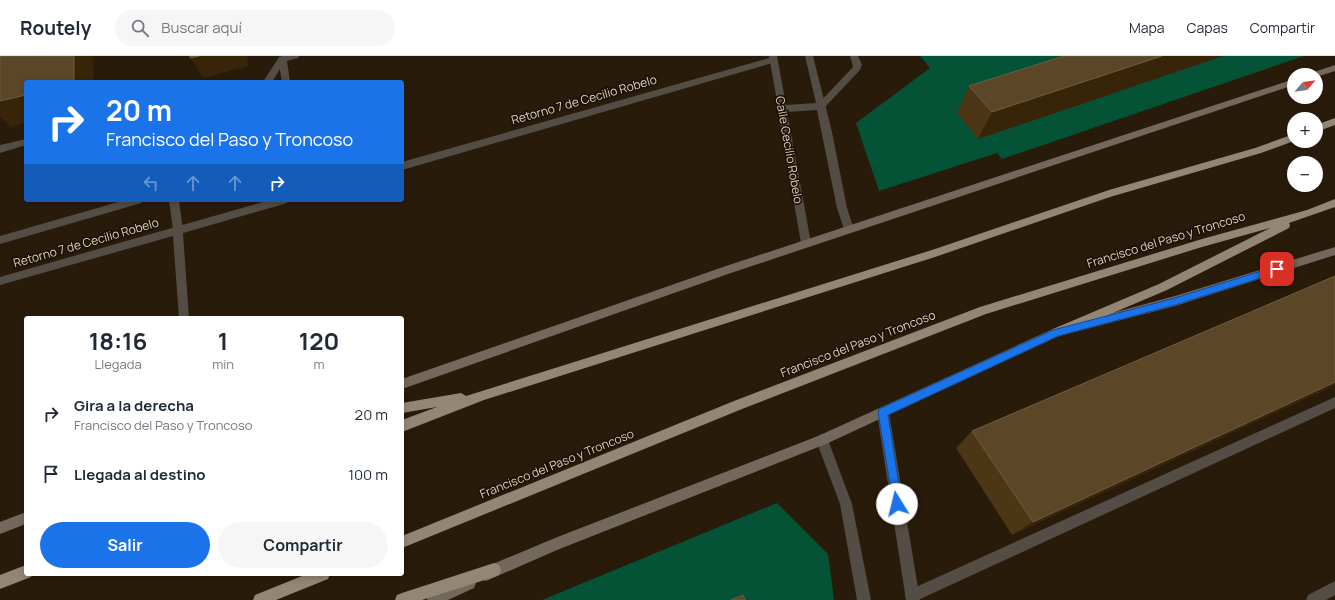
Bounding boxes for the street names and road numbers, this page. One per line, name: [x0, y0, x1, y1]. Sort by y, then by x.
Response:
street label: Retorno 7 de Cecilio Robelo: [509, 71, 659, 128]
street label: Calle Cecilio Robelo: [772, 95, 807, 205]
street label: Francisco del Paso y Troncoso: [1085, 207, 1247, 272]
street label: Retorno 7 de Cecilio Robelo: [11, 214, 161, 271]
street label: Francisco del Paso y Troncoso: [778, 306, 938, 381]
street label: Francisco del Paso y Troncoso: [477, 425, 636, 502]

